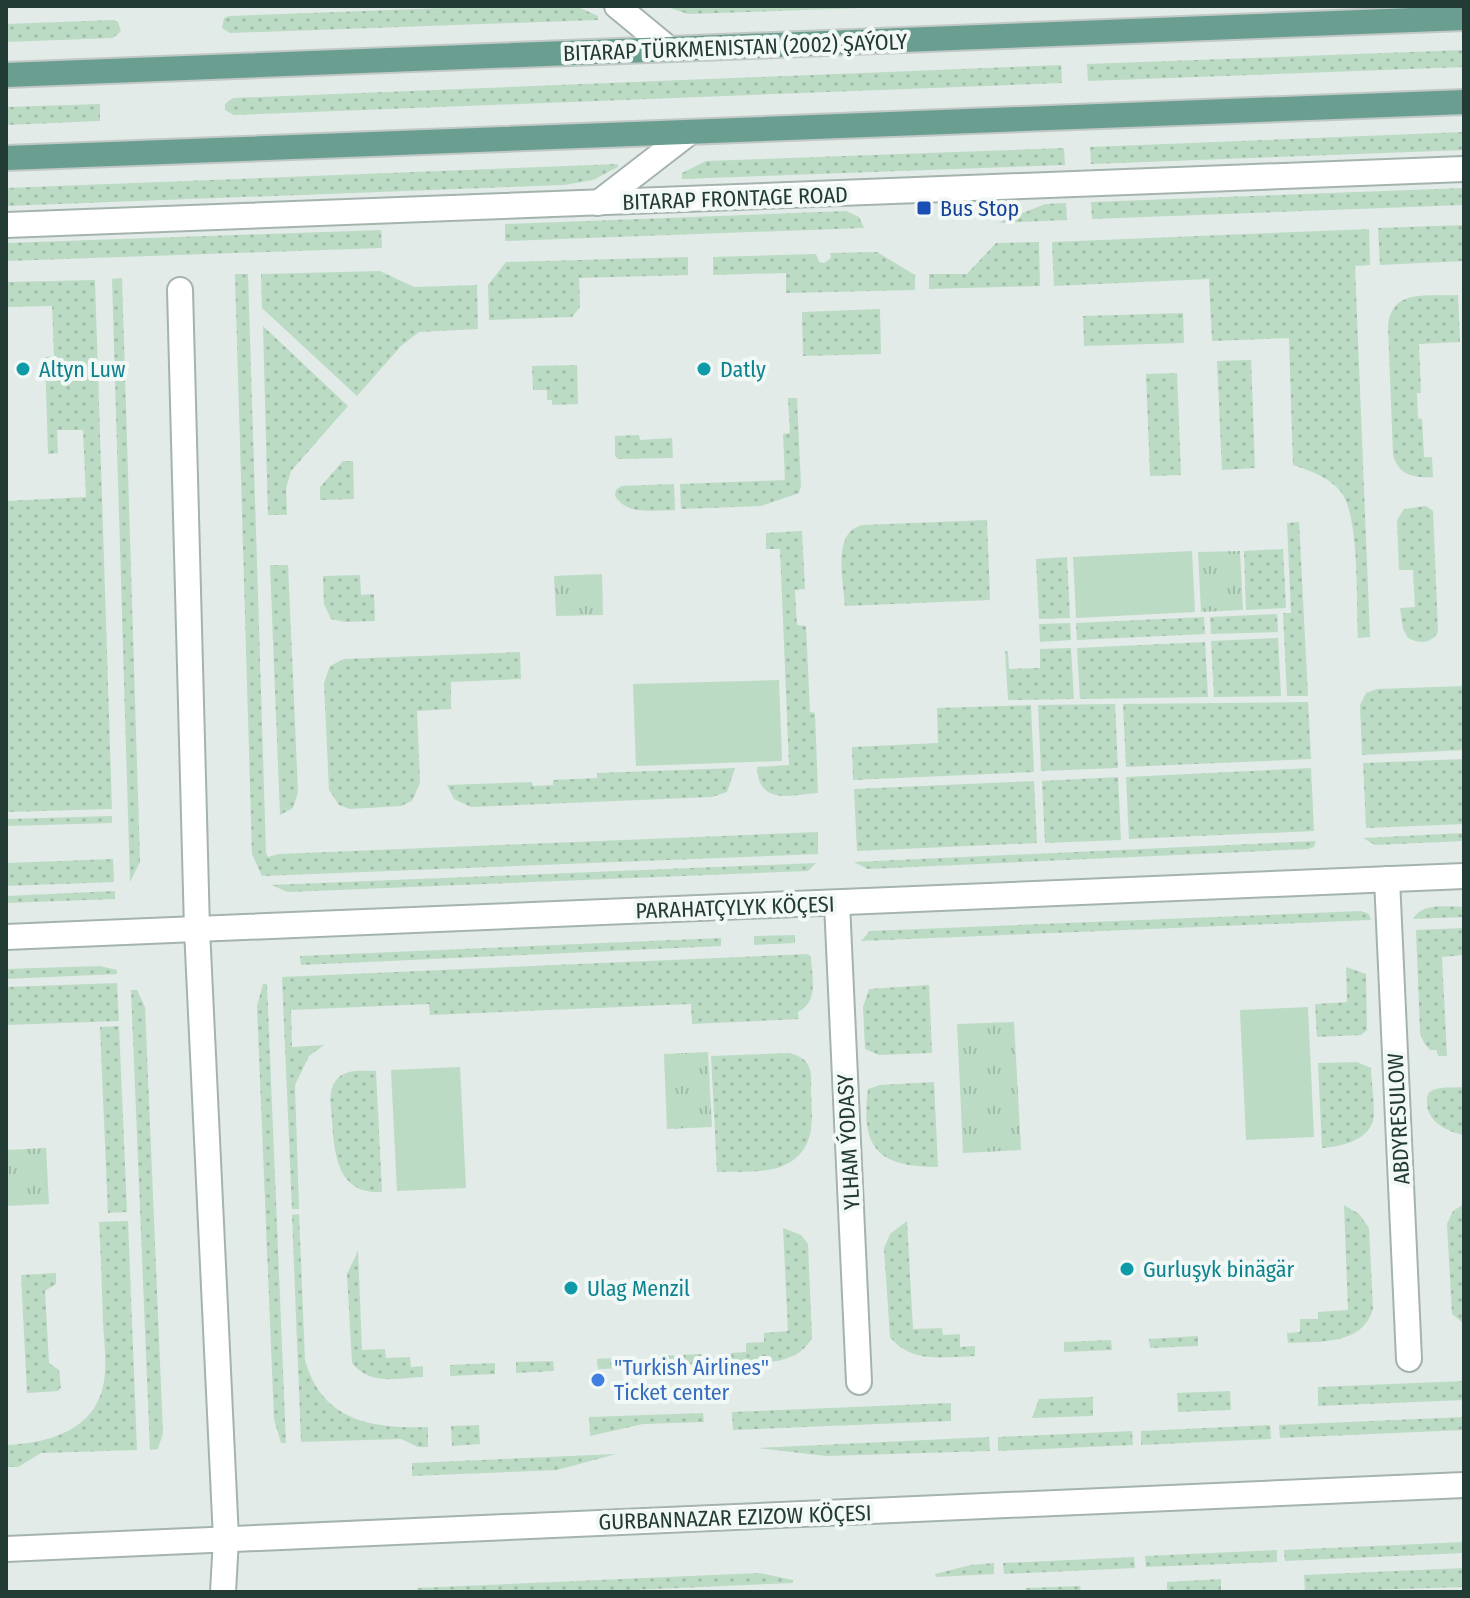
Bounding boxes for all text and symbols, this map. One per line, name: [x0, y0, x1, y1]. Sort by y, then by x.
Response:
street label: BITARAP TÜRKMENISTAN (2002) ŞAÝOLY: [562, 28, 908, 67]
street label: BITARAP FRONTAGE ROAD: [622, 181, 848, 216]
place label: Bus Stop: [940, 195, 1019, 222]
marker: Bus Stop: [915, 199, 933, 217]
place label: Altyn Luw: [39, 356, 125, 383]
place label: Datly: [720, 356, 766, 383]
marker: Altyn Luw: [14, 360, 32, 378]
marker: Datly: [695, 360, 713, 378]
street label: PARAHATÇYLYK KÖÇESI: [635, 891, 835, 925]
street label: ABDYRESULOW: [1382, 1053, 1415, 1185]
street label: YLHAM ÝODASY: [831, 1073, 866, 1211]
place label: Gurluşyk binägär: [1143, 1256, 1295, 1283]
marker: Gurluşyk binägär: [1118, 1260, 1136, 1278]
place label: Ulag Menzil: [587, 1275, 690, 1302]
marker: Ulag Menzil: [562, 1279, 580, 1297]
place label: "Turkish Airlines" Ticket center: [614, 1354, 769, 1406]
marker: "Turkish Airlines" Ticket center: [589, 1371, 607, 1389]
street label: GURBANNAZAR EZIZOW KÖÇESI: [598, 1499, 872, 1537]

